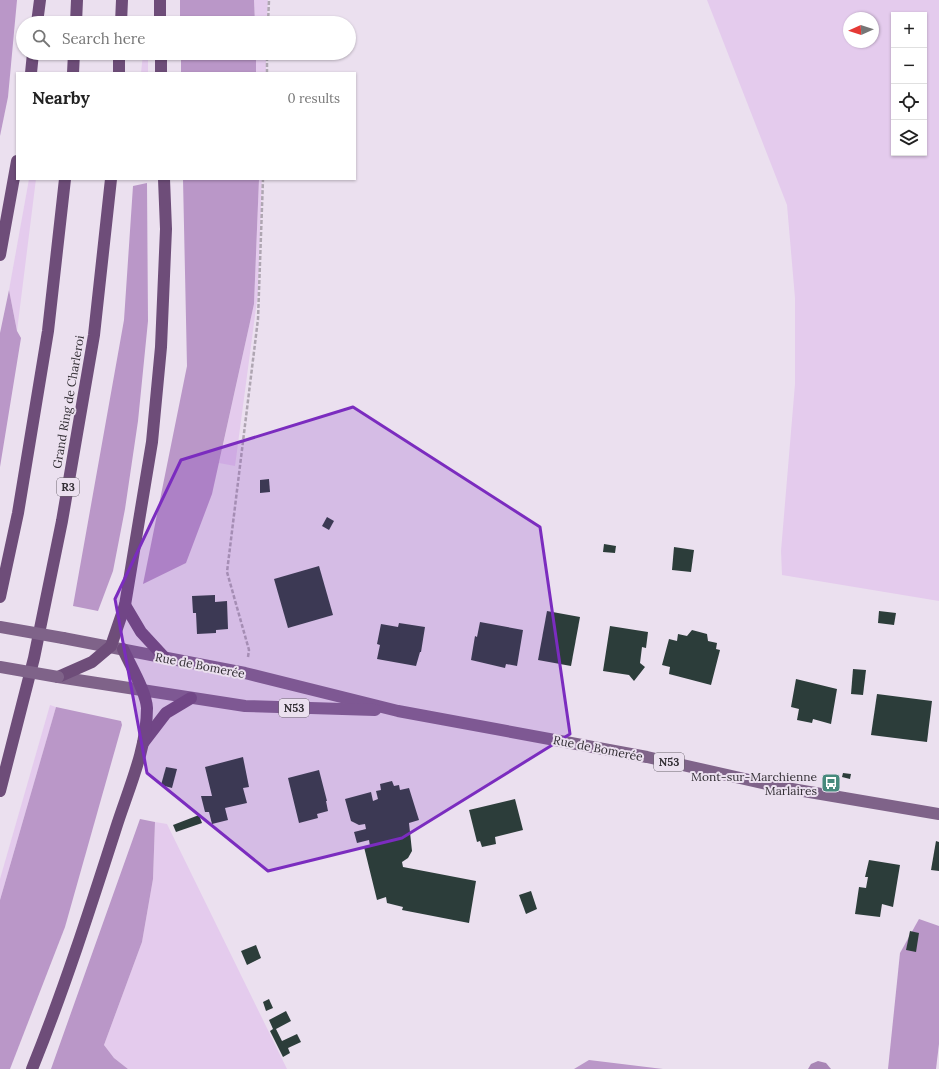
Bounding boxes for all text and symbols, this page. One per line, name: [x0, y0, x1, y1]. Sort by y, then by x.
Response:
north arrow: [843, 12, 879, 48]
map controls: [891, 12, 927, 156]
button: +: [891, 12, 927, 48]
search box: [16, 16, 356, 60]
icon: search: [30, 27, 52, 49]
text: Search here: [62, 29, 145, 48]
button: −: [891, 48, 927, 84]
button: locate: [891, 84, 927, 120]
text: Nearby: [32, 87, 90, 109]
text: 0 results: [288, 90, 340, 107]
button: layers: [891, 120, 927, 156]
street label: Grand Ring de Charleroi: [49, 334, 87, 470]
road number: R3: [57, 478, 79, 496]
street label: Rue de Bomerée: [154, 649, 247, 681]
road number: N53: [279, 699, 309, 717]
street label: Rue de Bomerée: [552, 732, 645, 764]
road number: N53: [654, 753, 684, 771]
place label: Mont-sur-Marchienne Marlaires: [691, 769, 817, 798]
bus stop icon: Mont-sur-Marchienne Marlaires: [820, 772, 842, 794]

